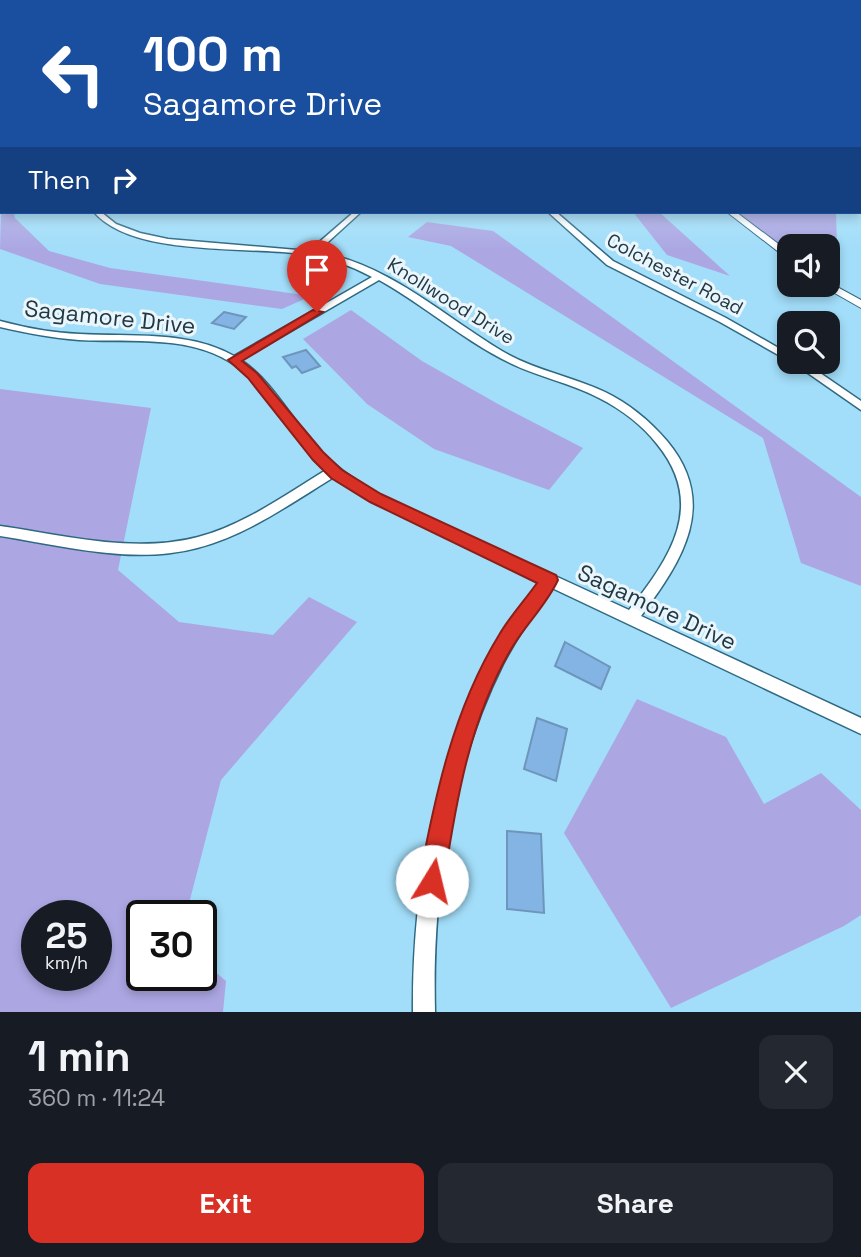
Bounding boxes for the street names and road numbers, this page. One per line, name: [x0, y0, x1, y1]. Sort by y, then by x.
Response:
street label: Colchester Road: [602, 228, 748, 320]
street label: Knollwood Drive: [383, 252, 519, 350]
street label: Sagamore Drive: [23, 293, 197, 341]
street label: Sagamore Drive: [573, 557, 741, 657]

